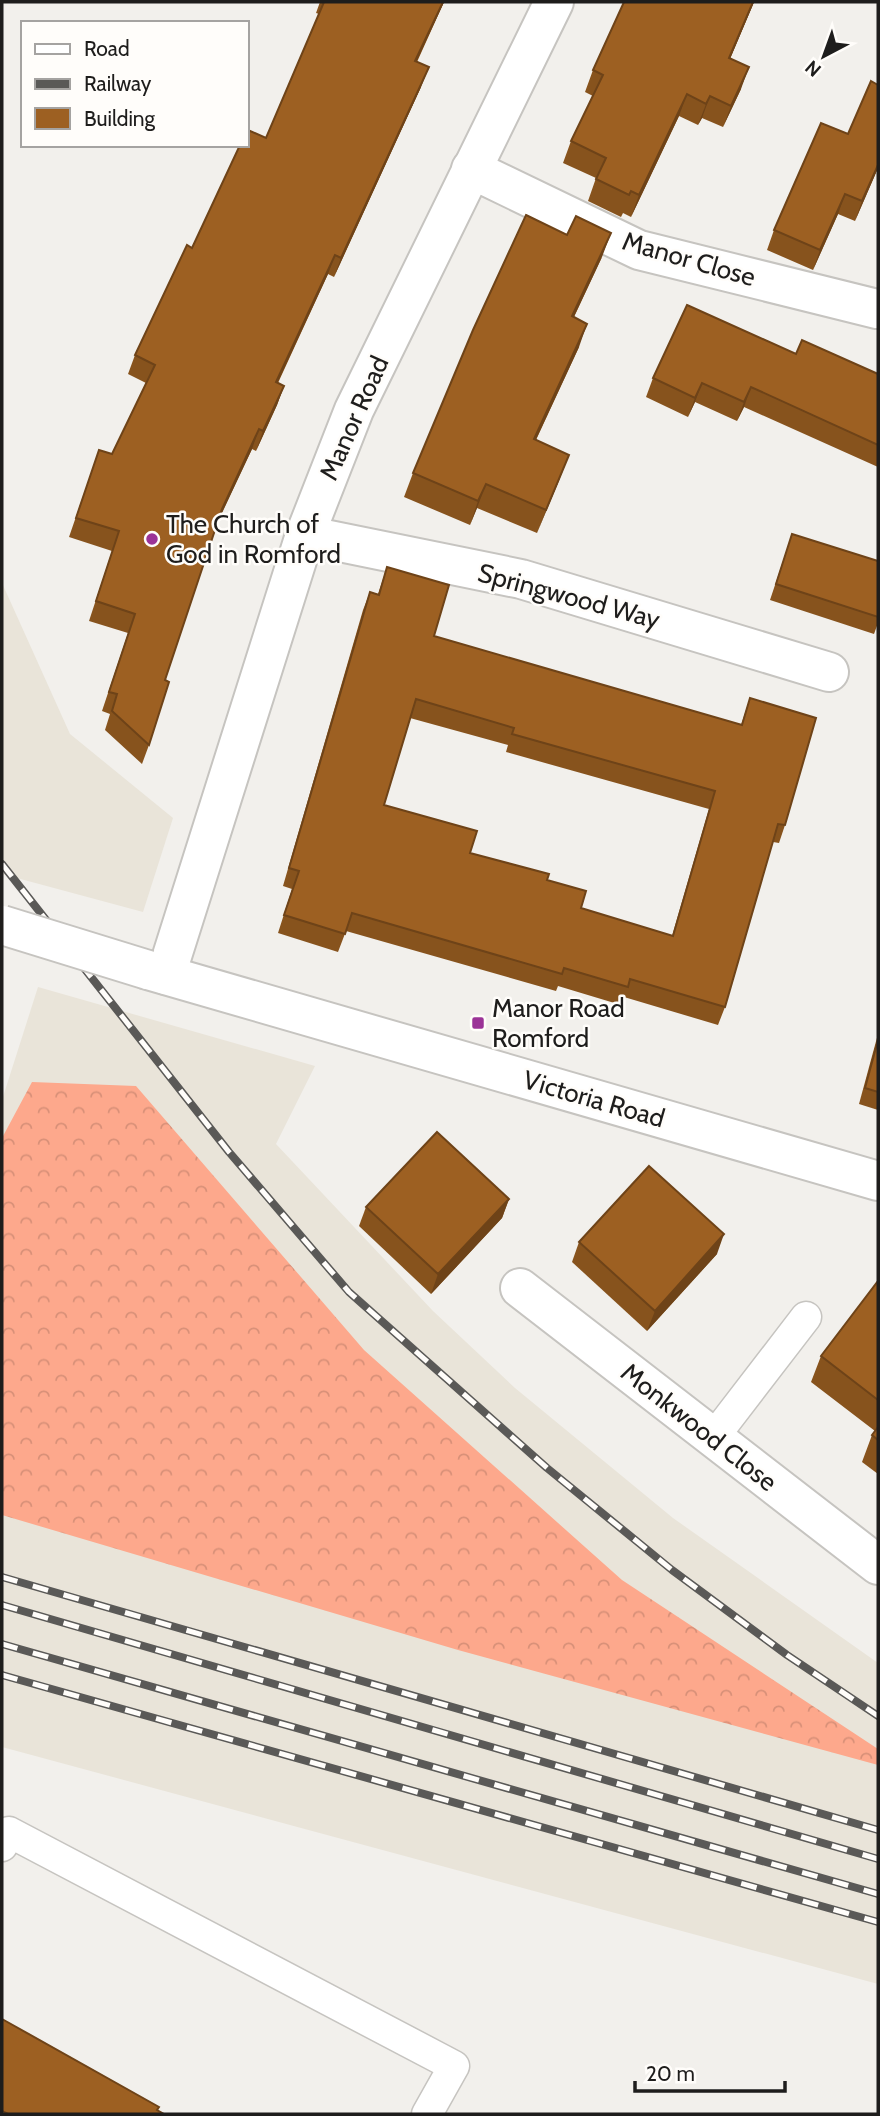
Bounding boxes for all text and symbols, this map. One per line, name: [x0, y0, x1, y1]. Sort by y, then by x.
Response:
legend: [21, 21, 248, 147]
north arrow: [789, 21, 859, 91]
text: Road: [84, 36, 130, 61]
text: N: [801, 55, 826, 82]
text: Railway: [84, 71, 152, 96]
text: Building: [84, 106, 156, 131]
street label: Manor Close: [619, 225, 759, 293]
street label: Manor Road: [312, 351, 396, 485]
place label: The Church of God in Romford: [166, 508, 341, 570]
marker: The Church of God in Romford: [144, 531, 160, 547]
street label: Springwood Way: [475, 556, 663, 636]
place label: Manor Road Romford: [492, 992, 625, 1054]
marker: Manor Road Romford: [470, 1015, 486, 1031]
street label: Victoria Road: [520, 1064, 668, 1134]
street label: Monkwood Close: [615, 1356, 783, 1498]
scale bar: [635, 2050, 786, 2094]
text: 20 m: [646, 2061, 695, 2086]

